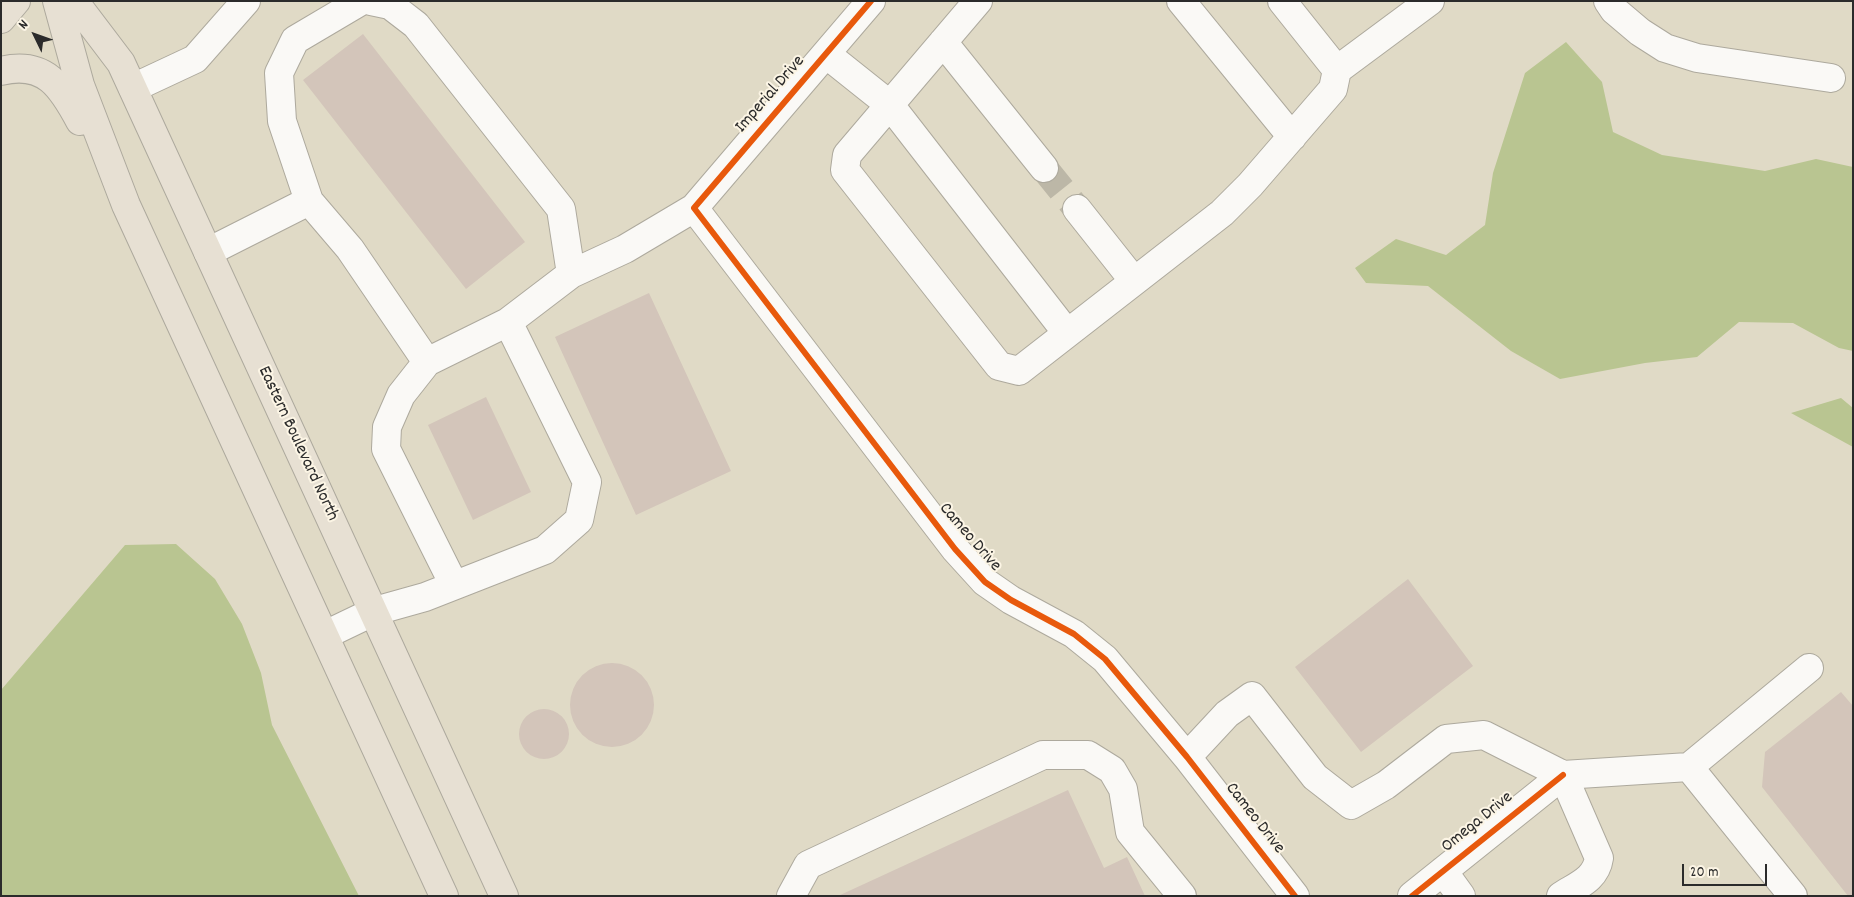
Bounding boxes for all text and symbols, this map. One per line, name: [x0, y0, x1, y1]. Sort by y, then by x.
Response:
north arrow: [10, 10, 60, 60]
text: N: [14, 16, 34, 34]
street label: Imperial Drive: [731, 52, 811, 138]
street label: Eastern Boulevard North: [252, 363, 342, 525]
street label: Cameo Drive: [933, 499, 1005, 577]
street label: Cameo Drive: [1219, 779, 1289, 859]
street label: Omega Drive: [1438, 788, 1518, 858]
scale bar: [1684, 854, 1769, 886]
text: 20 m: [1690, 862, 1718, 884]

